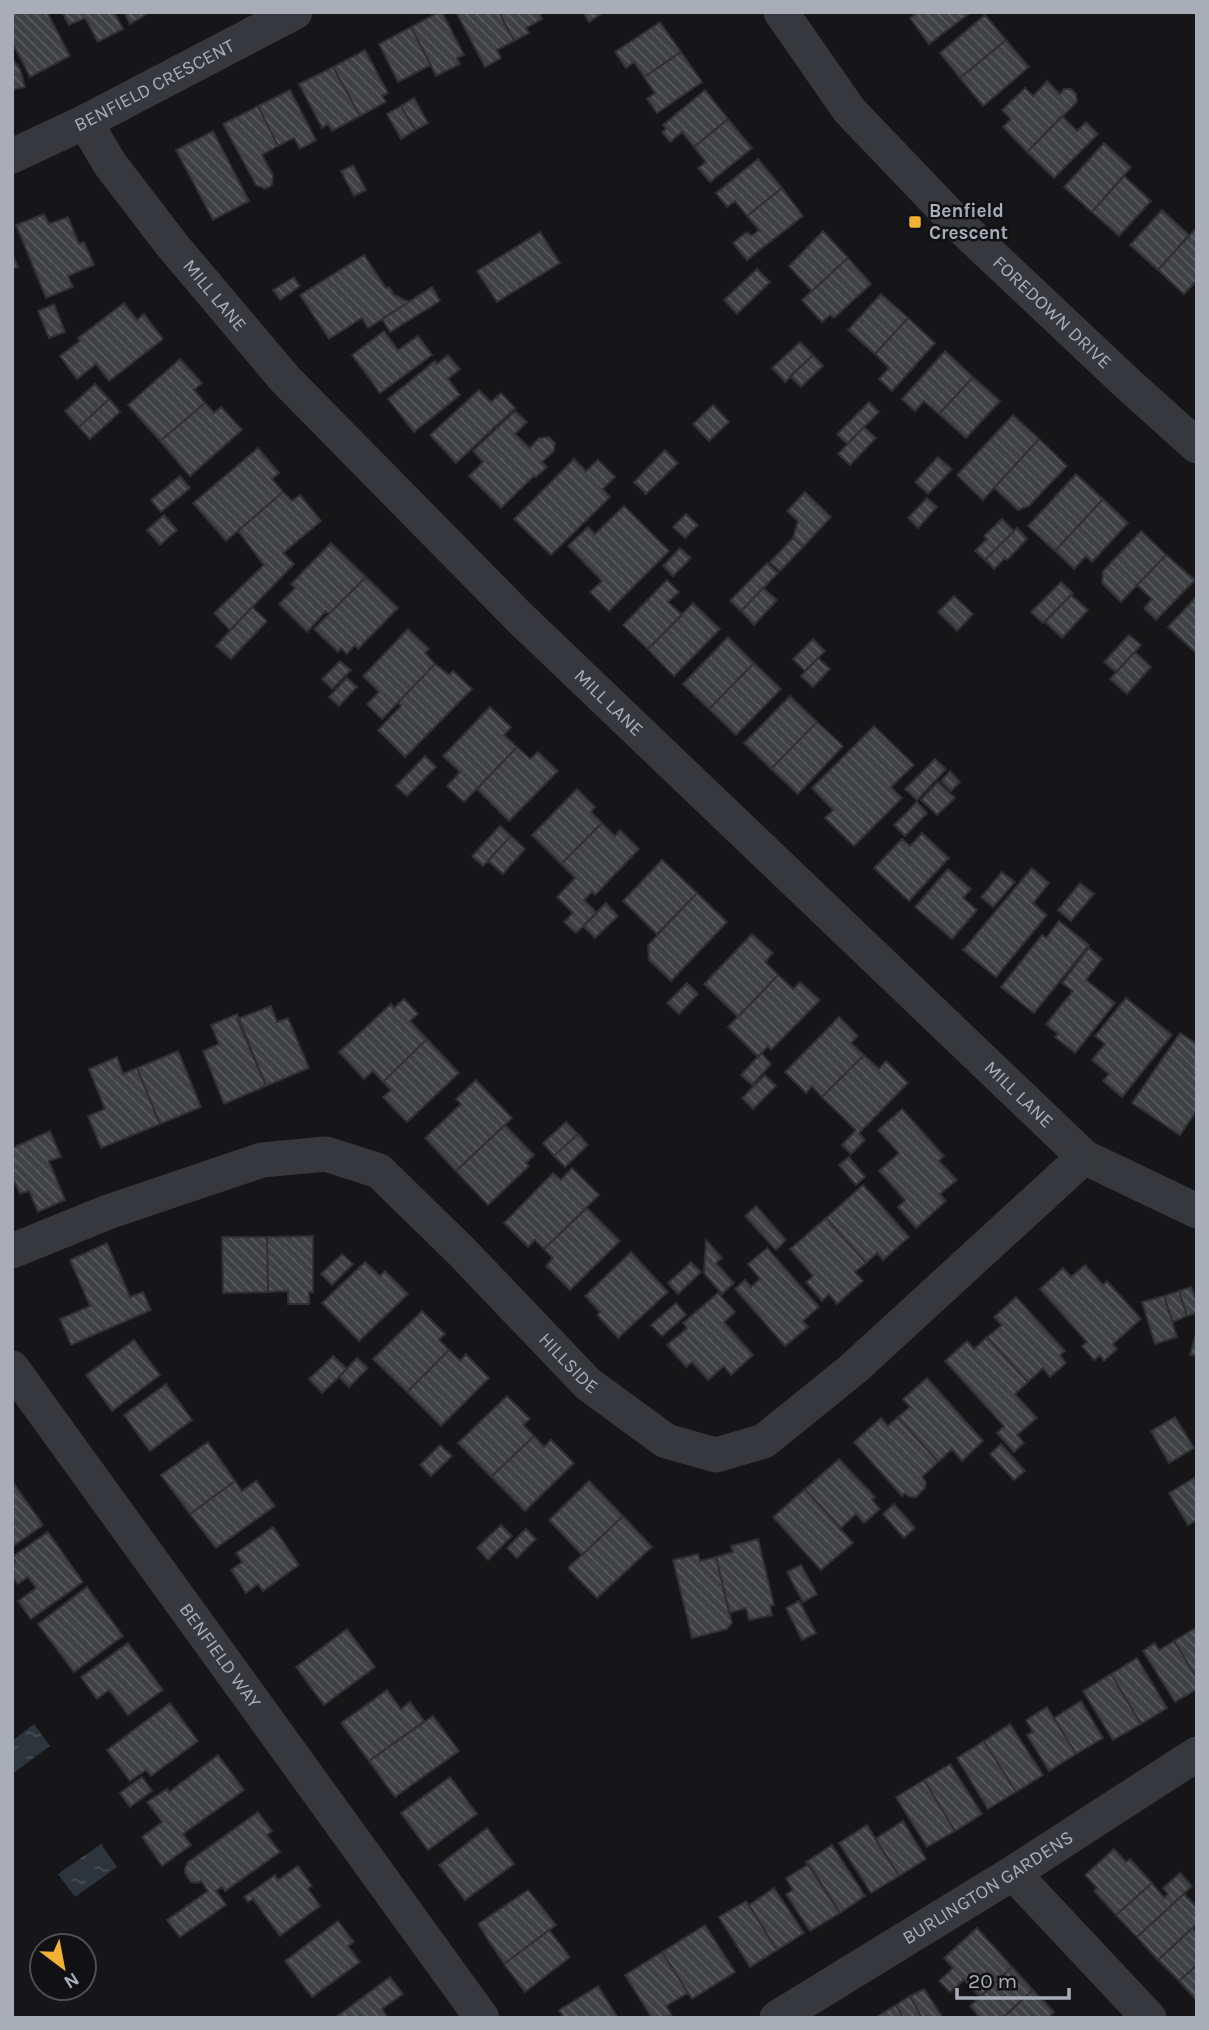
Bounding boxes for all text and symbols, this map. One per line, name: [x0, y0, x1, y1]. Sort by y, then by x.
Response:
street label: BENFIELD CRESCENT: [71, 34, 239, 136]
place label: Benfield Crescent: [929, 200, 1008, 244]
marker: Benfield Crescent: [907, 214, 923, 230]
street label: FOREDOWN DRIVE: [988, 251, 1116, 373]
street label: MILL LANE: [178, 255, 251, 336]
street label: MILL LANE: [570, 665, 648, 741]
street label: MILL LANE: [979, 1056, 1058, 1133]
street label: HILLSIDE: [534, 1328, 602, 1398]
street label: BENFIELD WAY: [175, 1599, 266, 1713]
street label: BURLINGTON GARDENS: [899, 1826, 1077, 1949]
north arrow: [28, 1932, 98, 2002]
scale bar: [957, 1956, 1069, 2000]
text: N: [60, 1968, 83, 1994]
text: 20 m: [968, 1969, 1017, 1993]

